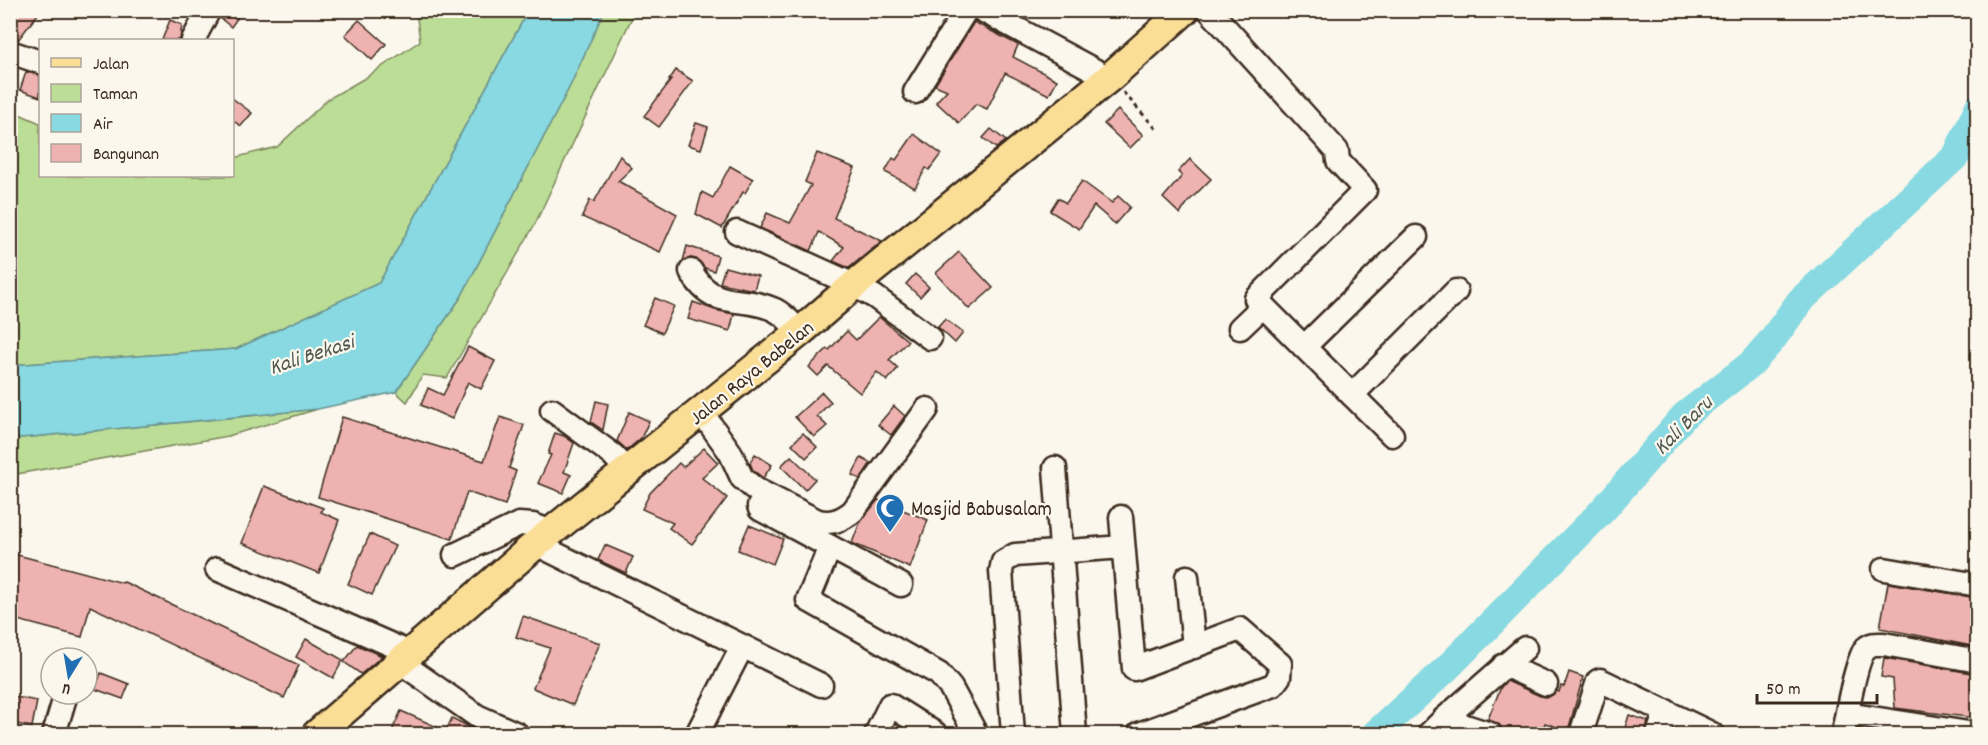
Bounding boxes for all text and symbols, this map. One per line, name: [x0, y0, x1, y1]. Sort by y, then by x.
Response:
legend: [39, 39, 234, 177]
text: Jalan: [93, 53, 129, 78]
text: Taman: [93, 83, 138, 108]
text: Air: [93, 113, 113, 138]
text: Bangunan: [93, 143, 159, 168]
street label: Jalan Raya Babelan: [684, 315, 822, 434]
water label: Kali Bekasi: [266, 327, 361, 385]
water label: Kali Baru: [1648, 389, 1722, 463]
mosque icon: Masjid Babusalam: [874, 492, 906, 534]
place label: Masjid Babusalam: [911, 496, 1052, 526]
north arrow: [39, 646, 99, 706]
scale bar: [1757, 667, 1877, 705]
text: U: [60, 676, 73, 700]
text: 50 m: [1766, 678, 1801, 703]

